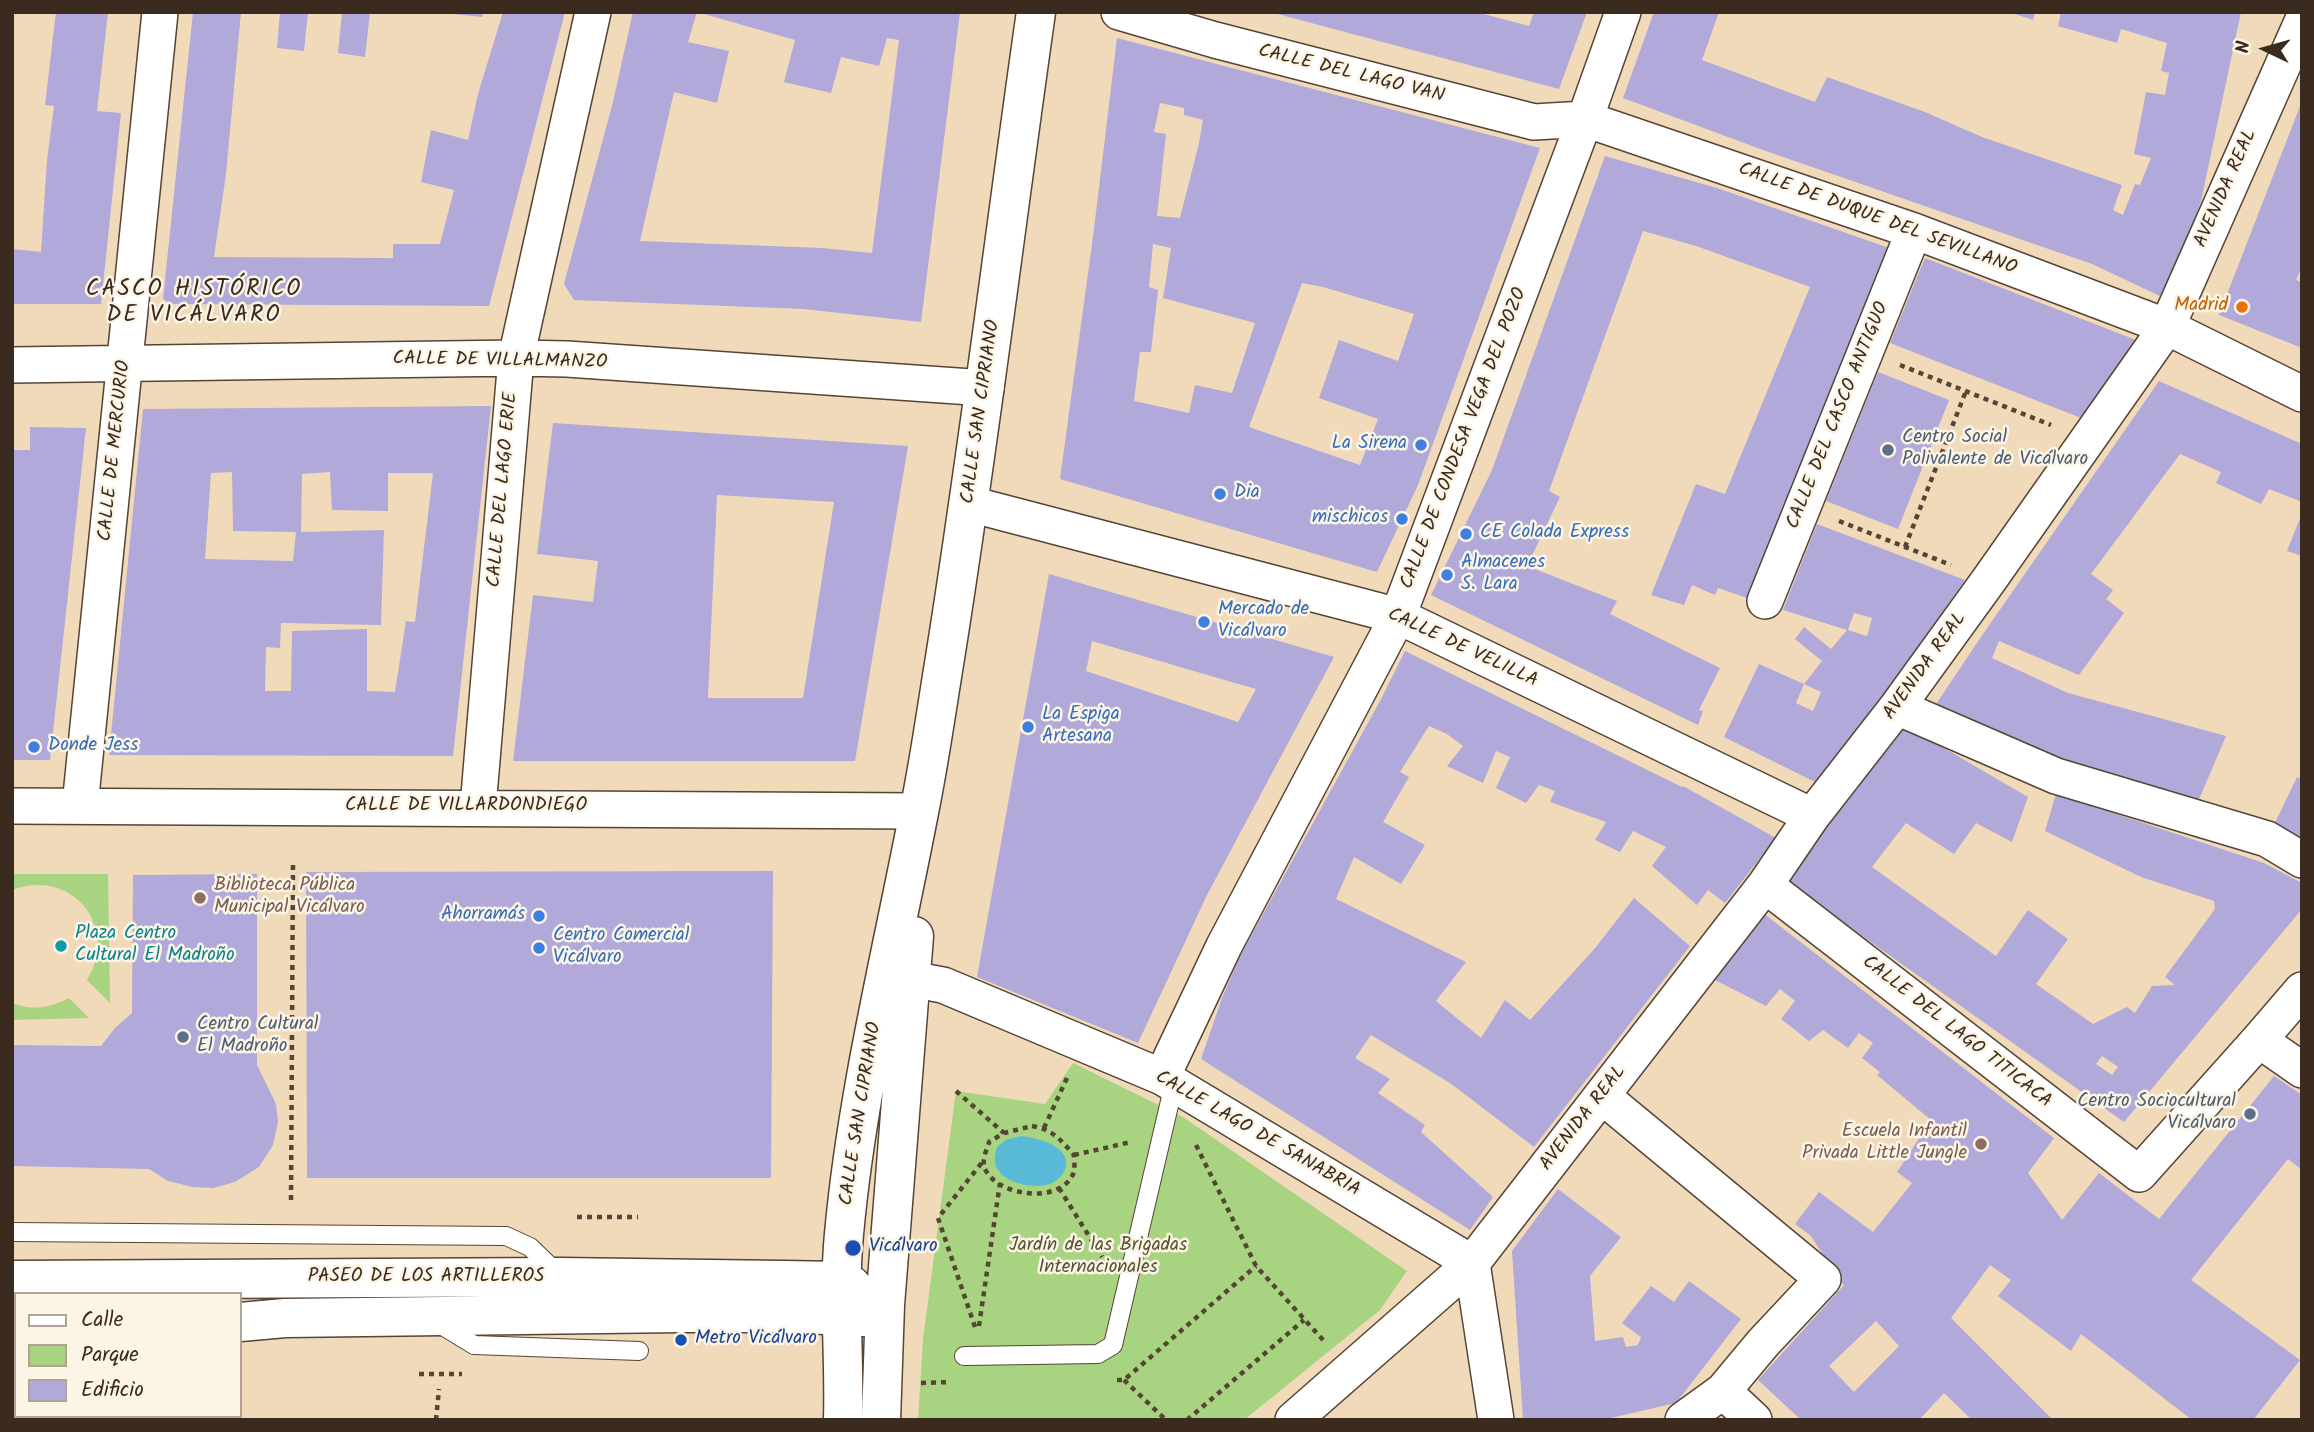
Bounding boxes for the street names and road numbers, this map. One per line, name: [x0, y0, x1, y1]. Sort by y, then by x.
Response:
street label: CALLE DEL LAGO VAN: [1256, 41, 1446, 109]
street label: AVENIDA REAL: [2191, 126, 2263, 252]
street label: CALLE DE DUQUE DEL SEVILLANO: [1735, 159, 2019, 281]
street label: CALLE DE CONDESA VEGA DEL POZO: [1397, 285, 1533, 593]
street label: CALLE DEL CASCO ANTIGUO: [1783, 299, 1895, 533]
street label: CALLE SAN CIPRIANO: [958, 319, 1006, 505]
street label: CALLE DE VILLALMANZO: [392, 349, 608, 375]
street label: CALLE DE MERCURIO: [95, 359, 137, 543]
street label: CALLE DEL LAGO ERIE: [484, 391, 524, 589]
street label: CALLE DE VELILLA: [1383, 604, 1541, 694]
street label: AVENIDA REAL: [1879, 609, 1973, 725]
street label: CALLE DE VILLARDONDIEGO: [345, 796, 587, 818]
street label: CALLE DEL LAGO TITICACA: [1857, 952, 2055, 1114]
street label: CALLE SAN CIPRIANO: [836, 1021, 888, 1207]
street label: AVENIDA REAL: [1536, 1062, 1632, 1176]
street label: CALLE LAGO DE SANABRIA: [1150, 1067, 1364, 1203]
street label: PASEO DE LOS ARTILLEROS: [308, 1267, 544, 1289]

